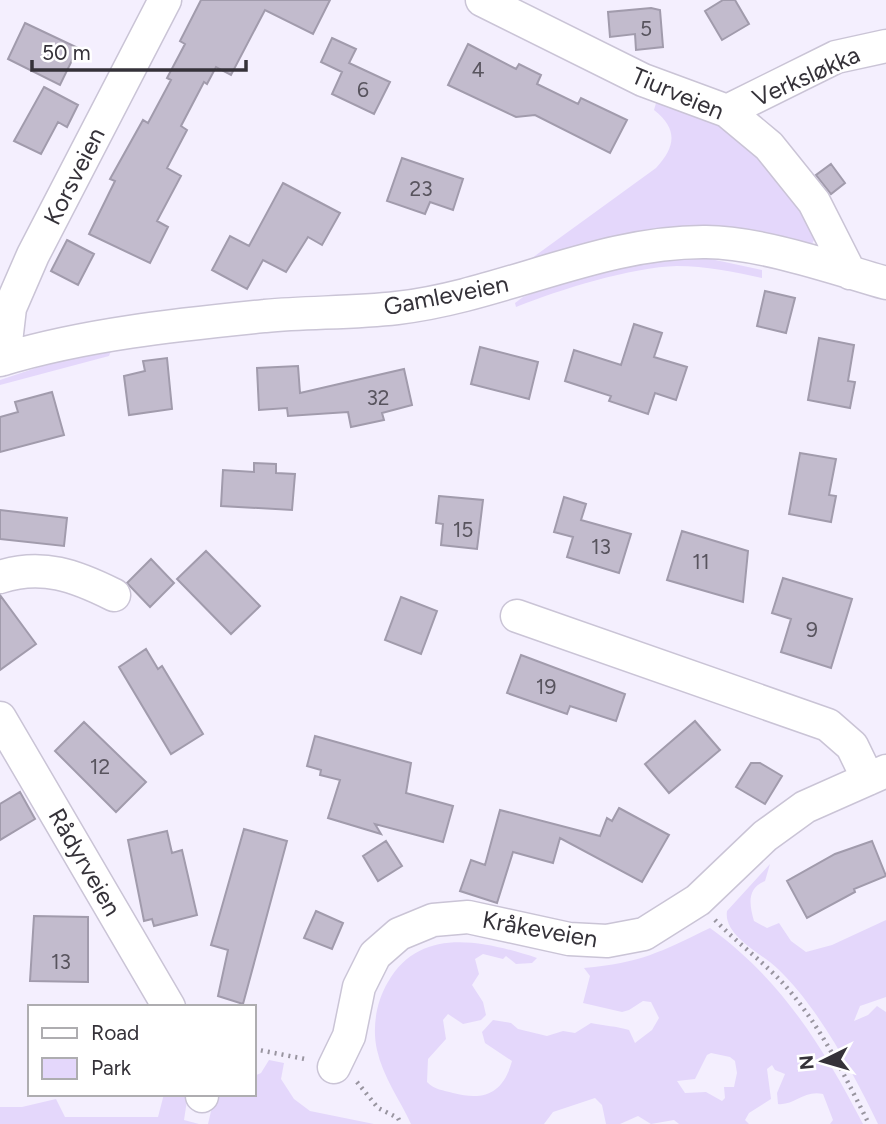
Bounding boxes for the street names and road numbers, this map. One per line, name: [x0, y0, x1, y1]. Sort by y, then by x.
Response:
street label: Verksløkka: [748, 40, 864, 112]
street label: Tiurveien: [627, 61, 729, 125]
street label: Korsveien: [37, 123, 111, 229]
street label: Gamleveien: [381, 269, 511, 321]
street label: Rådyrveien: [43, 803, 127, 921]
street label: Kråkeveien: [480, 905, 600, 953]

